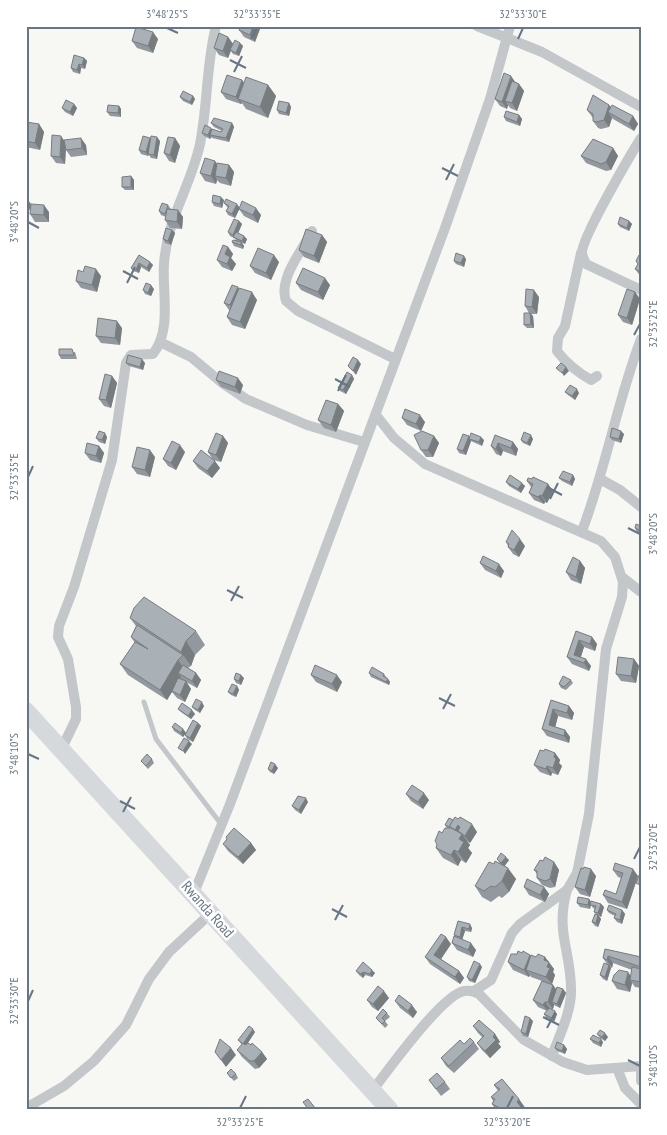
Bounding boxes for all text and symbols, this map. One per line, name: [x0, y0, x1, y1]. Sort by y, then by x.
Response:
text: 3°48'25"S: [146, 6, 188, 21]
text: 32°33'35"E: [233, 6, 281, 21]
text: 32°33'30"E: [499, 6, 547, 21]
text: 3°48'20"S: [6, 201, 21, 243]
text: 32°33'25"E: [645, 300, 660, 348]
text: 32°33'35"E: [6, 453, 21, 501]
text: 3°48'20"S: [645, 513, 660, 555]
text: 3°48'10"S: [6, 733, 21, 775]
text: 32°33'20"E: [645, 823, 660, 871]
street label: Rwanda Road: [178, 877, 238, 941]
text: 32°33'30"E: [6, 977, 21, 1025]
text: 3°48'10"S: [645, 1045, 660, 1087]
text: 32°33'25"E: [216, 1114, 264, 1129]
text: 32°33'20"E: [483, 1114, 531, 1129]

